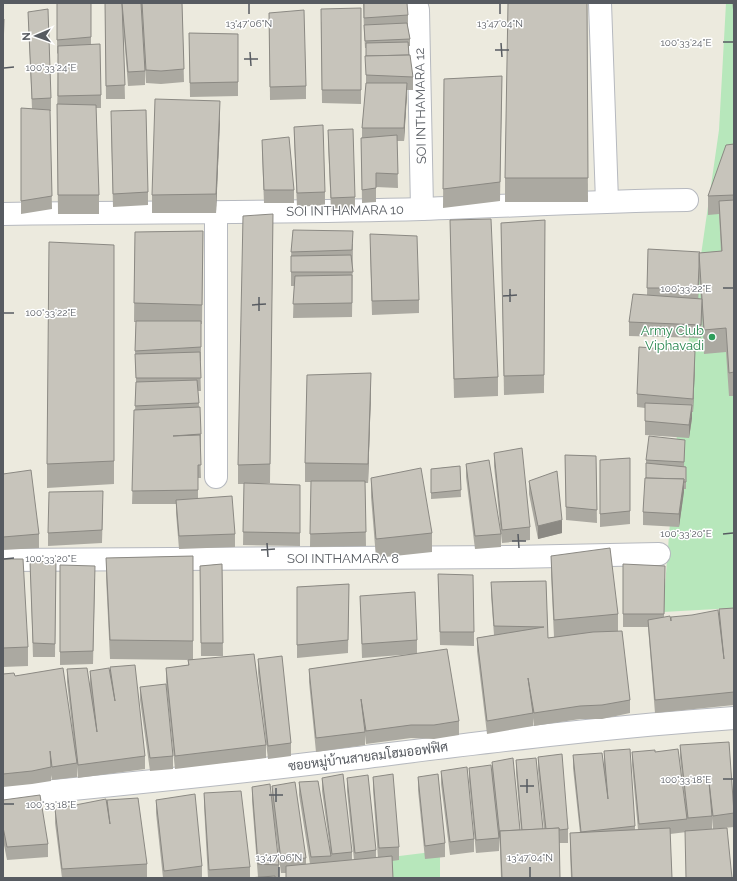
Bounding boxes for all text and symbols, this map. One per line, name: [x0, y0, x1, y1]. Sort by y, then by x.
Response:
north arrow: [16, 16, 56, 56]
text: 13°47'06"N: [226, 18, 272, 29]
text: 13°47'04"N: [477, 18, 523, 29]
text: N: [20, 32, 33, 41]
text: 100°33'24"E: [660, 37, 712, 48]
street label: SOI INTHAMARA 12: [412, 47, 429, 164]
text: 100°33'24"E: [25, 62, 77, 73]
street label: SOI INTHAMARA 10: [286, 202, 404, 219]
text: 100°33'22"E: [661, 283, 711, 294]
text: 100°33'22"E: [26, 307, 76, 318]
place label: Army Club Viphavadi: [641, 323, 704, 353]
marker: Army Club Viphavadi: [707, 332, 717, 342]
text: 100°33'20"E: [660, 528, 712, 539]
street label: SOI INTHAMARA 8: [287, 551, 399, 566]
text: 100°33'20"E: [25, 553, 77, 564]
street label: ซอยหมู่บ้านสายลมโฮมออฟฟิศ: [287, 737, 449, 776]
text: 100°33'18"E: [661, 774, 711, 785]
text: 100°33'18"E: [26, 799, 76, 810]
text: 13°47'06"N: [256, 852, 302, 863]
text: 13°47'04"N: [507, 852, 553, 863]

